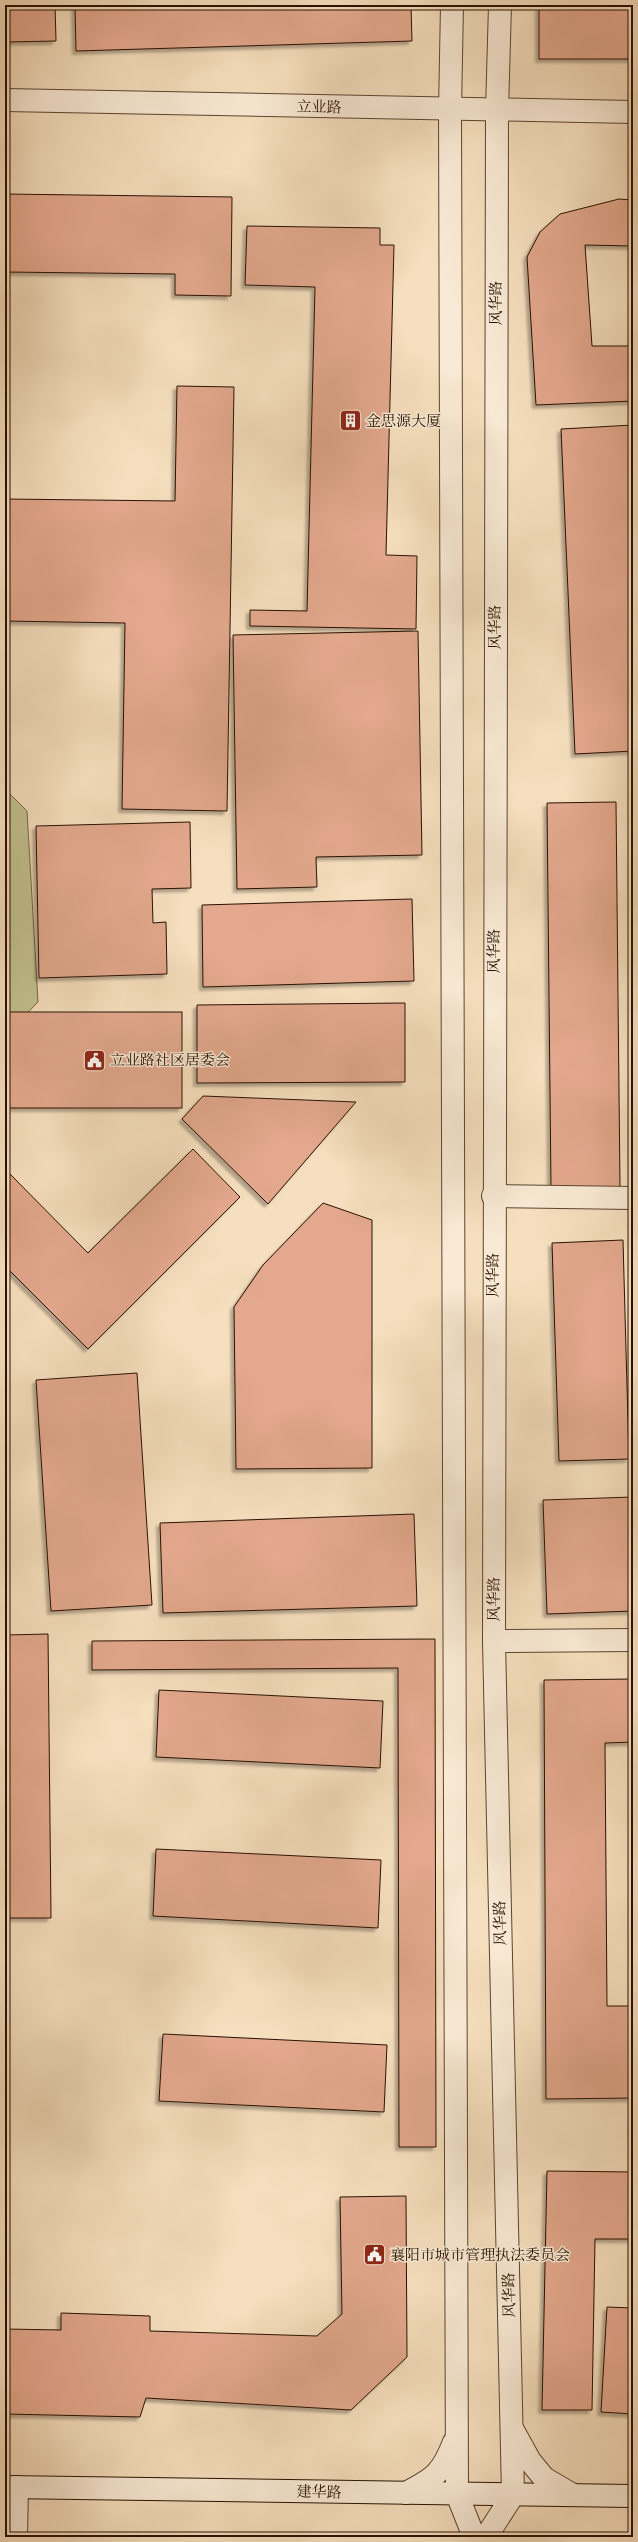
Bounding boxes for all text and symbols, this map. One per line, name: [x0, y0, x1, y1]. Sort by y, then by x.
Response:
street label: 立业路: [296, 99, 342, 116]
street label: 风华路: [488, 280, 505, 326]
building icon: 金思源大厦: [338, 408, 364, 434]
place label: 金思源大厦: [366, 413, 441, 430]
street label: 风华路: [487, 604, 504, 650]
street label: 风华路: [486, 928, 503, 974]
public building icon: 立业路社区居委会: [81, 1047, 107, 1073]
place label: 立业路社区居委会: [110, 1052, 230, 1069]
street label: 风华路: [485, 1252, 502, 1298]
street label: 风华路: [486, 1576, 503, 1622]
street label: 风华路: [492, 1900, 509, 1946]
public building icon: 襄阳市城市管理执法委员会: [361, 2242, 387, 2268]
place label: 襄阳市城市管理执法委员会: [390, 2247, 570, 2264]
street label: 风华路: [501, 2272, 518, 2318]
street label: 建华路: [296, 2484, 342, 2501]

